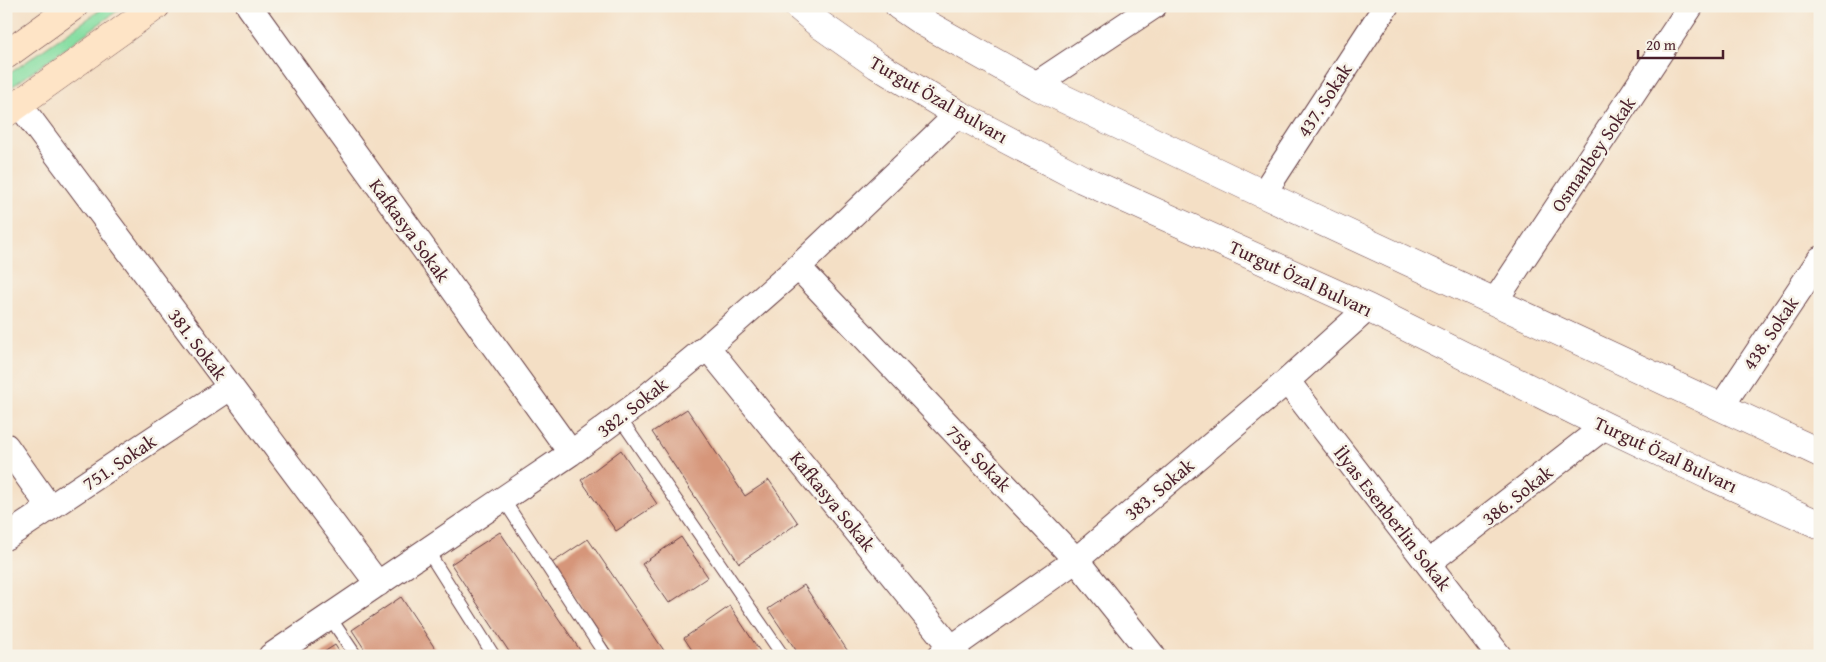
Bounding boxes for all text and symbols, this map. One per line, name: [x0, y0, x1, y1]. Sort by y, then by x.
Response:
scale bar: [1638, 28, 1724, 60]
text: 20 m: [1646, 34, 1677, 55]
street label: Turgut Özal Bulvarı: [865, 48, 1013, 150]
street label: 437. Sokak: [1290, 57, 1359, 143]
street label: Osmanbey Sokak: [1544, 90, 1642, 217]
street label: Kafkasya Sokak: [363, 172, 457, 288]
street label: Turgut Özal Bulvarı: [1225, 232, 1377, 324]
street label: 438. Sokak: [1735, 290, 1805, 375]
street label: 381. Sokak: [162, 302, 235, 386]
street label: 382. Sokak: [590, 370, 674, 444]
street label: Turgut Özal Bulvarı: [1590, 408, 1742, 500]
street label: 758. Sokak: [940, 418, 1018, 498]
street label: 751. Sokak: [77, 427, 162, 497]
street label: İlyas Esenberlin Sokak: [1327, 440, 1459, 597]
street label: Kafkasya Sokak: [784, 445, 883, 558]
street label: 383. Sokak: [1118, 451, 1200, 527]
street label: 386. Sokak: [1475, 458, 1559, 532]

